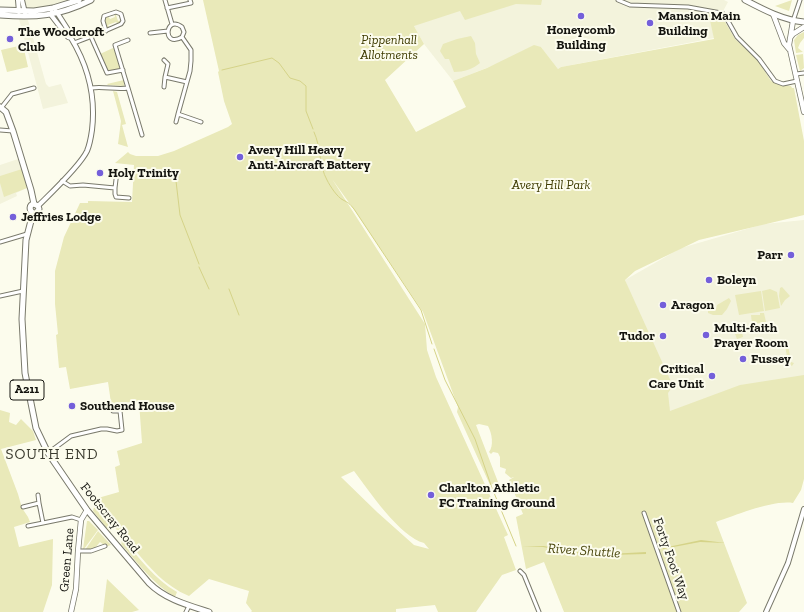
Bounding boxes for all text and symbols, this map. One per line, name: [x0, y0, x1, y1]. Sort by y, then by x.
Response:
place label: Mansion Main Building: [658, 8, 740, 39]
marker: Honeycomb Building: [576, 11, 586, 21]
marker: Mansion Main Building: [645, 18, 655, 28]
place label: Honeycomb Building: [547, 22, 615, 53]
place label: The Woodcroft Club: [18, 24, 104, 55]
park label: Pippenhall Allotments: [360, 32, 418, 63]
marker: The Woodcroft Club: [5, 34, 15, 44]
place label: Avery Hill Heavy Anti-Aircraft Battery: [248, 142, 370, 173]
marker: Avery Hill Heavy Anti-Aircraft Battery: [235, 152, 245, 162]
place label: Holy Trinity: [108, 165, 179, 181]
marker: Holy Trinity: [95, 168, 105, 178]
park label: Avery Hill Park: [512, 177, 590, 193]
place label: Jeffries Lodge: [21, 209, 101, 225]
marker: Jeffries Lodge: [8, 212, 18, 222]
place label: Parr: [757, 247, 783, 263]
marker: Parr: [786, 250, 796, 260]
place label: Boleyn: [717, 272, 756, 288]
marker: Boleyn: [704, 275, 714, 285]
place label: Aragon: [671, 297, 714, 313]
marker: Aragon: [658, 300, 668, 310]
place label: Multi-faith Prayer Room: [714, 320, 788, 351]
place label: Tudor: [619, 328, 655, 344]
marker: Multi-faith Prayer Room: [701, 330, 711, 340]
marker: Tudor: [658, 331, 668, 341]
place label: Fussey: [751, 351, 791, 367]
marker: Fussey: [738, 354, 748, 364]
place label: Critical Care Unit: [649, 361, 704, 392]
marker: Critical Care Unit: [707, 371, 717, 381]
road number: A211: [10, 380, 44, 400]
place label: Southend House: [80, 398, 174, 414]
marker: Southend House: [67, 401, 77, 411]
district label: SOUTH END: [5, 446, 99, 464]
street label: Footscray Road: [77, 480, 143, 556]
place label: Charlton Athletic FC Training Ground: [439, 480, 555, 511]
marker: Charlton Athletic FC Training Ground: [426, 490, 436, 500]
street label: Forty Foot Way: [650, 516, 692, 602]
street label: Green Lane: [56, 527, 78, 593]
water label: River Shuttle: [547, 540, 621, 562]

